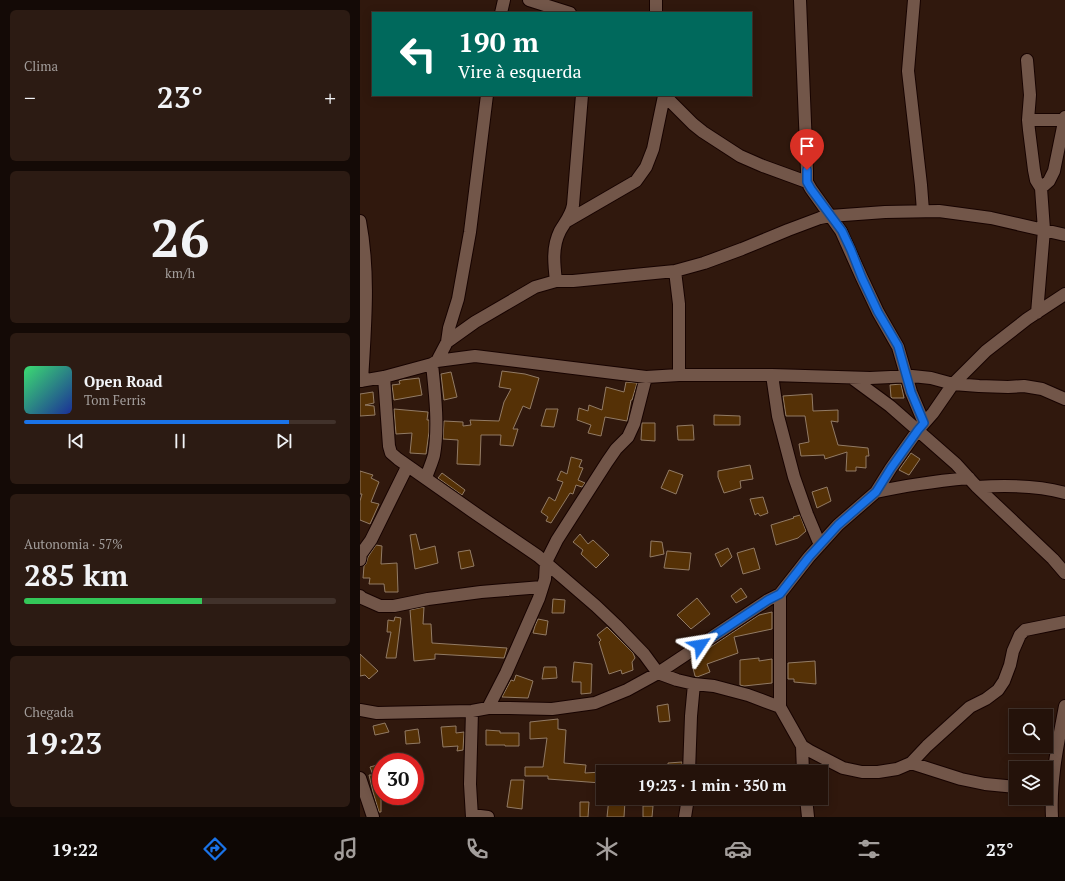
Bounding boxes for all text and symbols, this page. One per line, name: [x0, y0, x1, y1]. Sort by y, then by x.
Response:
text: 190 m: [458, 23, 539, 60]
icon: left: [392, 28, 444, 80]
text: Clima: [24, 57, 58, 75]
text: Vire à esquerda: [458, 59, 582, 83]
text: 23°: [157, 77, 203, 117]
text: −: [24, 83, 36, 112]
text: +: [324, 83, 336, 112]
pin: [790, 129, 824, 170]
icon: arrive: [796, 135, 818, 157]
text: 26: [151, 203, 209, 272]
text: km/h: [165, 264, 195, 282]
text: Open Road: [84, 371, 163, 391]
text: Tom Ferris: [84, 391, 146, 409]
icon: previous: [65, 430, 87, 452]
icon: pause: [169, 430, 191, 452]
icon: next: [273, 430, 295, 452]
text: Autonomia · 57%: [24, 535, 123, 553]
text: 285 km: [24, 555, 128, 595]
position arrow: [679, 624, 721, 666]
text: Chegada: [24, 703, 74, 721]
map controls: [1009, 709, 1053, 805]
button: search: [1009, 709, 1053, 753]
text: 19:23: [24, 723, 102, 763]
speed limit sign: 30: [372, 753, 424, 805]
button: layers: [1009, 761, 1053, 805]
text: 19:23 · 1 min · 350 m: [638, 775, 786, 795]
icon: directions: [201, 835, 229, 863]
icon: music: [332, 835, 360, 863]
icon: phone: [463, 835, 491, 863]
icon: climate: [593, 835, 621, 863]
icon: car: [724, 835, 752, 863]
icon: filters: [855, 835, 883, 863]
text: 19:22: [51, 837, 98, 861]
text: 23°: [986, 837, 1014, 861]

